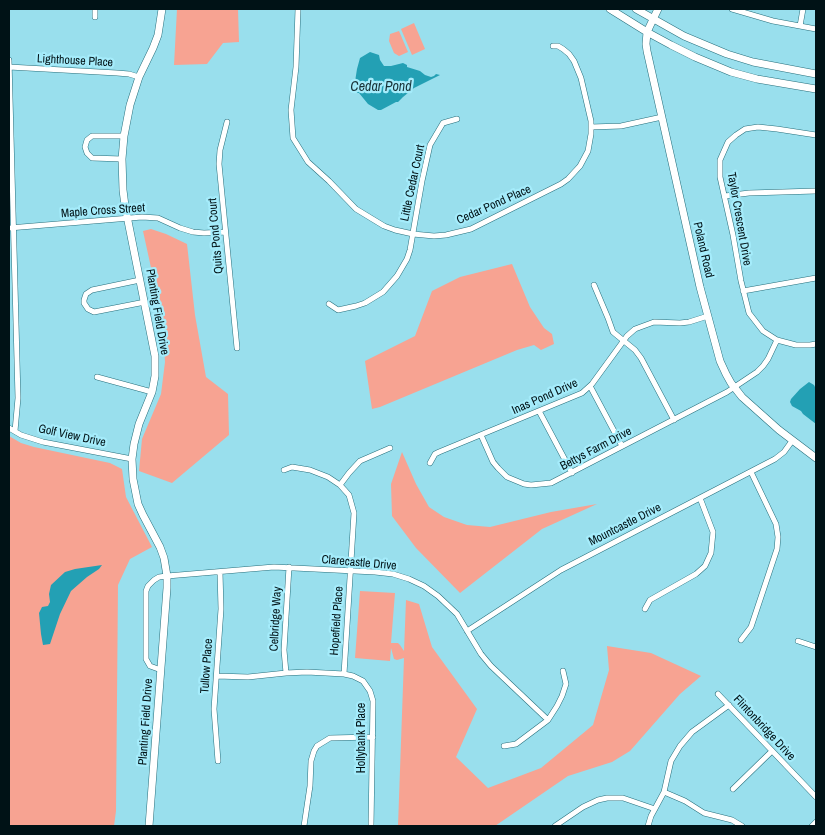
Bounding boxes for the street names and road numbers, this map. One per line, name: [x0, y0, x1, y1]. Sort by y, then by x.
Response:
street label: Lighthouse Place: [37, 52, 113, 70]
street label: Little Cedar Court: [398, 144, 428, 222]
street label: Taylor Crescent Drive: [724, 171, 754, 267]
street label: Cedar Pond Place: [455, 182, 533, 228]
street label: Quits Pond Court: [206, 198, 226, 274]
street label: Maple Cross Street: [60, 201, 146, 221]
street label: Poland Road: [690, 221, 716, 279]
street label: Planting Field Drive: [142, 268, 172, 356]
street label: Inas Pond Drive: [510, 376, 580, 418]
street label: Golf View Drive: [37, 422, 107, 450]
street label: Bettys Farm Drive: [558, 424, 634, 474]
street label: Mountcastle Drive: [586, 501, 664, 549]
street label: Clarecastle Drive: [321, 553, 397, 573]
street label: Celbridge Way: [267, 586, 285, 652]
street label: Hopefield Place: [327, 586, 347, 656]
street label: Tullow Place: [198, 638, 216, 694]
street label: Planting Field Drive: [136, 678, 156, 766]
street label: Flintonbridge Drive: [730, 692, 798, 764]
street label: Hollybank Place: [355, 703, 369, 773]

